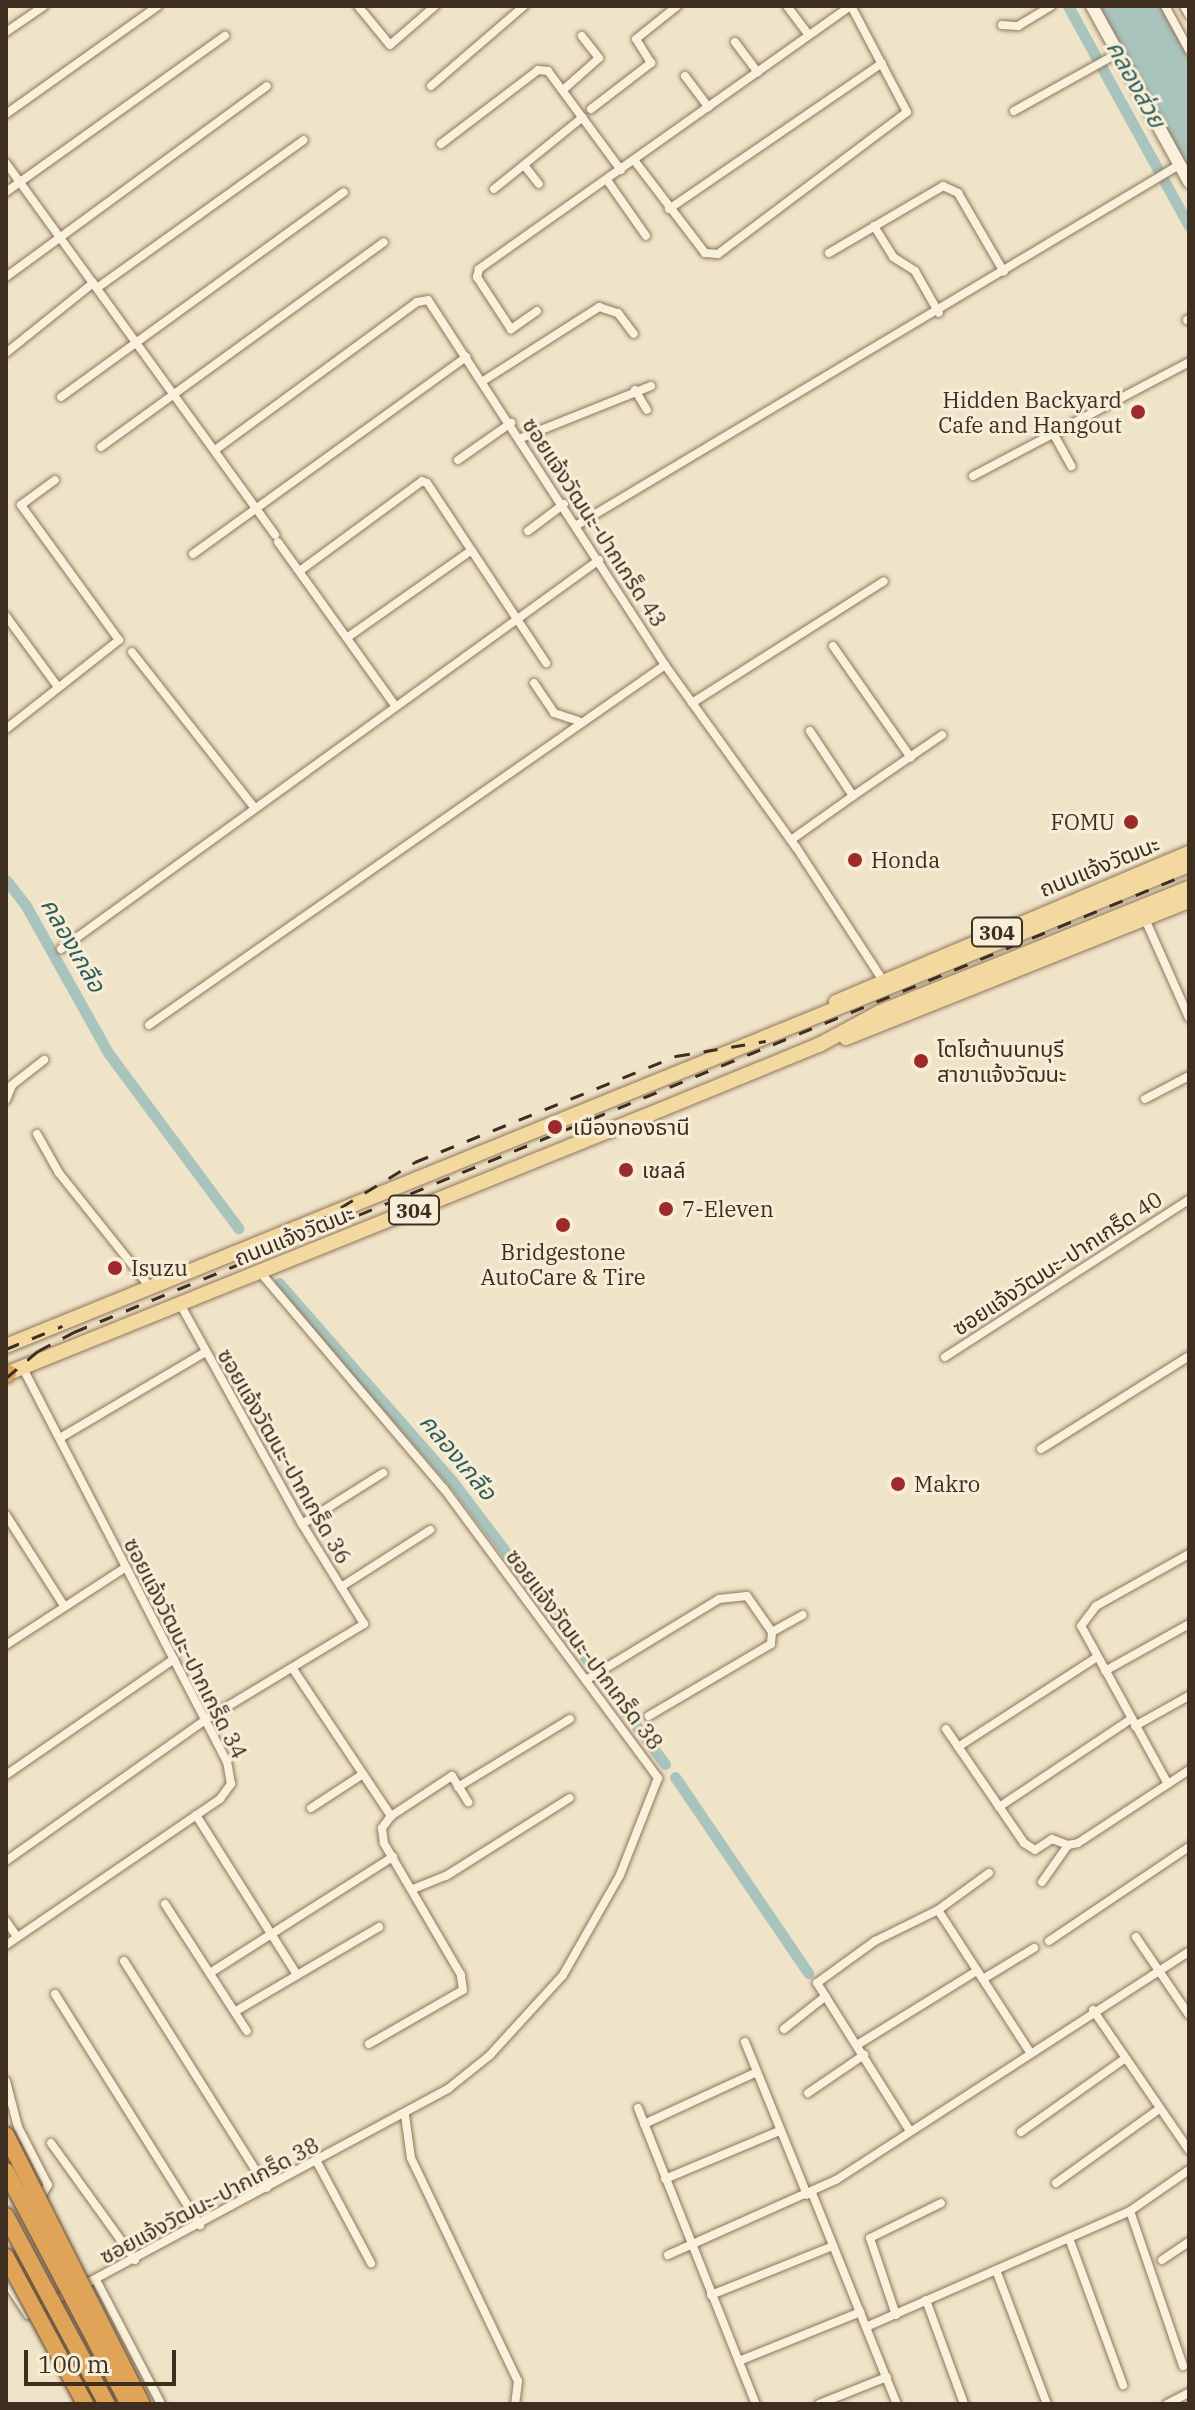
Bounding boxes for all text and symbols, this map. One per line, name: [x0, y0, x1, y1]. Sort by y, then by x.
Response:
water label: คลองส่วย: [1100, 36, 1172, 132]
place label: Hidden Backyard Cafe and Hangout: [938, 386, 1122, 438]
marker: Hidden Backyard Cafe and Hangout: [1129, 403, 1147, 421]
street label: ซอยแจ้งวัฒนะ-ปากเกร็ด 43: [517, 412, 673, 632]
place label: FOMU: [1050, 809, 1115, 835]
marker: FOMU: [1122, 813, 1140, 831]
street label: ถนนแจ้งวัฒนะ: [1035, 830, 1163, 902]
place label: Honda: [871, 847, 940, 873]
marker: Honda: [846, 851, 864, 869]
water label: คลองเกลือ: [35, 893, 111, 997]
road number: 304: [971, 916, 1023, 948]
place label: โตโยต้านนทบุรี สาขาแจ้งวัฒนะ: [937, 1035, 1066, 1086]
marker: โตโยต้านนทบุรี สาขาแจ้งวัฒนะ: [912, 1052, 930, 1070]
place label: เมืองทองธานี: [573, 1114, 690, 1140]
marker: เมืองทองธานี: [544, 1116, 566, 1138]
place label: เชลล์: [642, 1157, 685, 1183]
marker: เชลล์: [617, 1161, 635, 1179]
street label: ซอยแจ้งวัฒนะ-ปากเกร็ด 40: [947, 1185, 1167, 1341]
road number: 304: [388, 1194, 440, 1226]
place label: 7-Eleven: [682, 1196, 774, 1222]
street label: ถนนแจ้งวัฒนะ: [230, 1199, 358, 1271]
marker: 7-Eleven: [657, 1200, 675, 1218]
marker: Bridgestone AutoCare & Tire: [554, 1216, 572, 1234]
place label: Bridgestone AutoCare & Tire: [481, 1238, 645, 1290]
place label: Isuzu: [131, 1255, 188, 1281]
marker: Isuzu: [106, 1259, 124, 1277]
street label: ซอยแจ้งวัฒนะ-ปากเกร็ด 36: [212, 1344, 358, 1568]
water label: คลองเกลือ: [414, 1408, 502, 1506]
place label: Makro: [914, 1471, 980, 1497]
marker: Makro: [889, 1475, 907, 1493]
street label: ซอยแจ้งวัฒนะ-ปากเกร็ด 34: [119, 1533, 253, 1763]
street label: ซอยแจ้งวัฒนะ-ปากเกร็ด 38: [501, 1543, 669, 1755]
street label: ซอยแจ้งวัฒนะ-ปากเกร็ด 38: [95, 2131, 323, 2269]
scale bar: [28, 2334, 180, 2384]
text: 100 m: [38, 2348, 110, 2380]

